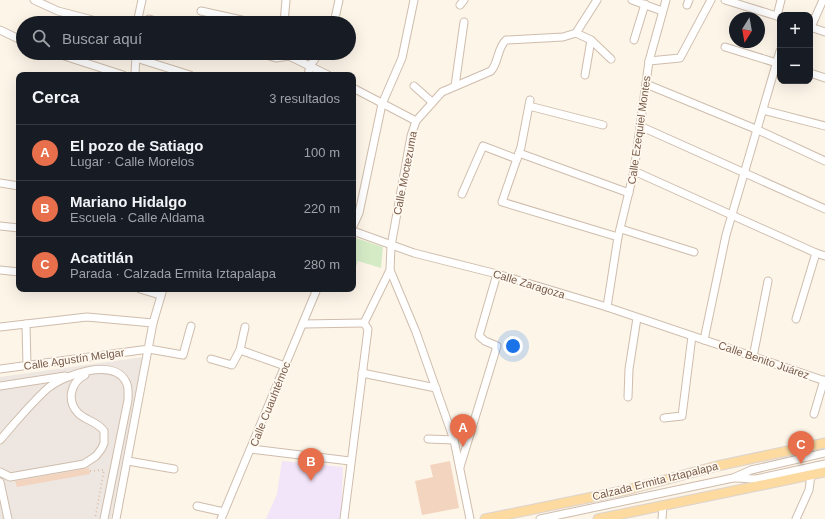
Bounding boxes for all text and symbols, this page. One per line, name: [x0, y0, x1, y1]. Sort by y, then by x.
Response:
north arrow: [729, 12, 765, 48]
map controls: [777, 12, 813, 84]
button: +: [777, 12, 813, 48]
search box: [16, 16, 356, 60]
icon: search: [30, 27, 52, 49]
text: Buscar aquí: [62, 30, 142, 47]
button: −: [777, 48, 813, 84]
street label: Calle Ezequiel Montes: [625, 74, 653, 185]
text: Cerca: [32, 88, 79, 107]
text: 3 resultados: [269, 91, 340, 106]
street label: Calle Moctezuma: [391, 129, 419, 216]
text: El pozo de Satiago: [70, 137, 203, 154]
text: A: [40, 145, 50, 160]
text: 100 m: [304, 145, 340, 160]
text: Lugar · Calle Morelos: [70, 154, 194, 169]
text: Mariano Hidalgo: [70, 193, 187, 210]
text: B: [40, 201, 50, 216]
text: 220 m: [304, 201, 340, 216]
text: Escuela · Calle Aldama: [70, 210, 204, 225]
text: Acatitlán: [70, 249, 133, 266]
text: C: [40, 257, 50, 272]
text: 280 m: [304, 257, 340, 272]
text: Parada · Calzada Ermita Iztapalapa: [70, 266, 276, 281]
street label: Calle Zaragoza: [492, 267, 567, 301]
your location: [503, 336, 523, 356]
street label: Calle Benito Juárez: [717, 339, 811, 381]
street label: Calle Agustín Melgar: [23, 346, 125, 372]
street label: Calle Cuauhtémoc: [247, 359, 293, 448]
pin: A: [450, 414, 476, 447]
pin: C: [788, 431, 814, 464]
pin: B: [298, 448, 324, 481]
street label: Calzada Ermita Iztapalapa: [591, 459, 720, 502]

